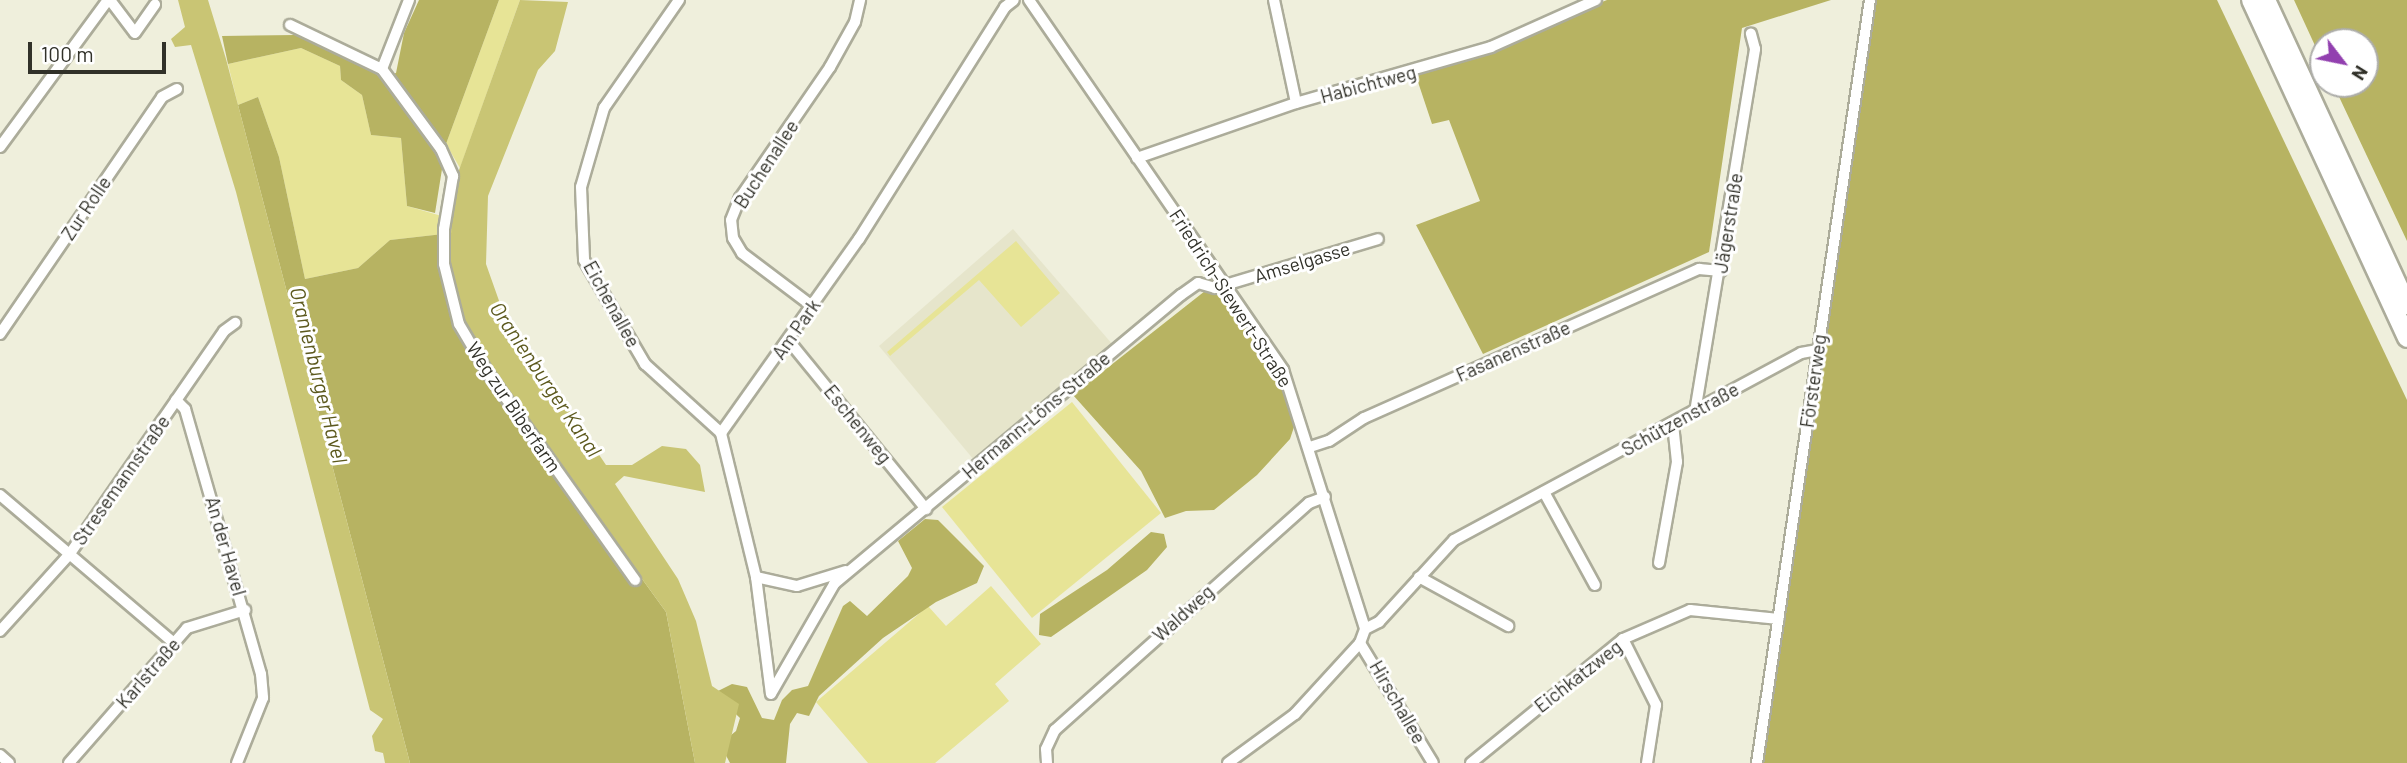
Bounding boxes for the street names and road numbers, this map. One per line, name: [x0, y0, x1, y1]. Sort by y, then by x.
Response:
street label: Habichtweg: [1318, 60, 1418, 108]
street label: Buchenallee: [729, 115, 803, 213]
street label: Jägerstraße: [1709, 171, 1747, 275]
street label: Zur Rolle: [56, 172, 116, 244]
street label: Friedrich-Siewert-Straße: [1165, 205, 1297, 391]
street label: Amselgasse: [1251, 237, 1353, 287]
street label: Eichenallee: [579, 257, 645, 351]
street label: Am Park: [767, 294, 825, 364]
street label: Fasanenstraße: [1452, 316, 1574, 386]
street label: Försterweg: [1795, 333, 1831, 429]
street label: Weg zur Biberfarm: [462, 338, 566, 476]
street label: Hermann-Löns-Straße: [957, 347, 1115, 483]
street label: Schützenstraße: [1617, 377, 1743, 461]
street label: Eschenweg: [819, 380, 897, 468]
street label: Stresemannstraße: [68, 411, 174, 549]
street label: An der Havel: [201, 494, 251, 598]
street label: Waldweg: [1148, 580, 1218, 646]
street label: Karlstraße: [111, 633, 185, 713]
street label: Eichkatzweg: [1530, 635, 1626, 717]
street label: Hirschallee: [1365, 656, 1431, 748]

